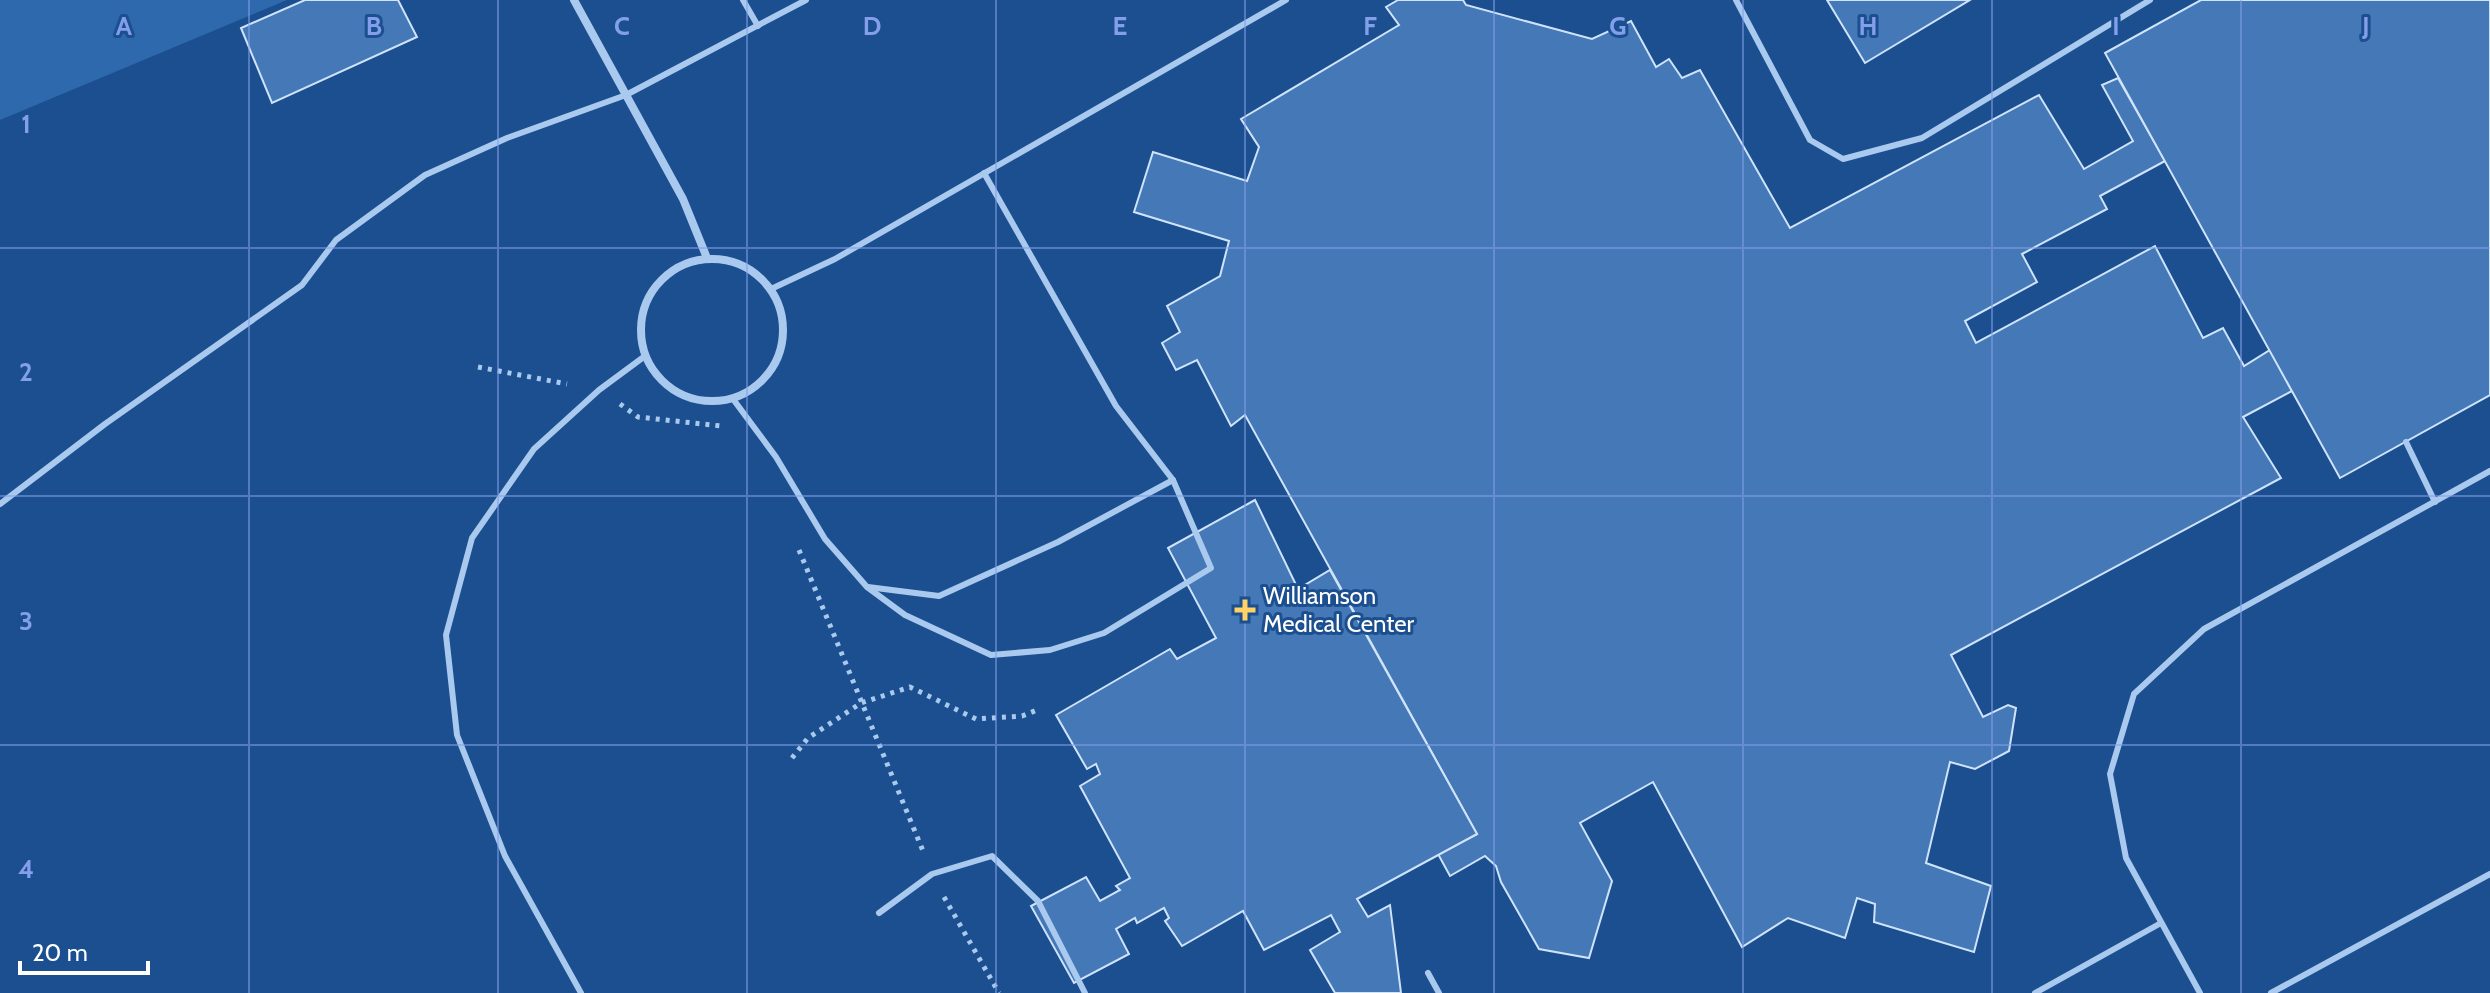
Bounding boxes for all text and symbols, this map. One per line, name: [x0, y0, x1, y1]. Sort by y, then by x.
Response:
text: A: [116, 10, 133, 42]
text: B: [366, 10, 382, 42]
text: C: [614, 10, 630, 42]
text: D: [863, 10, 881, 42]
text: E: [1113, 10, 1127, 42]
text: F: [1363, 10, 1377, 42]
text: G: [1609, 10, 1627, 42]
text: H: [1859, 10, 1877, 42]
text: I: [2112, 10, 2120, 42]
text: J: [2361, 10, 2370, 42]
text: 1: [21, 108, 31, 140]
text: 2: [19, 356, 33, 388]
place label: Williamson Medical Center: [1263, 581, 1415, 638]
marker: Williamson Medical Center: [1234, 599, 1256, 621]
text: 3: [19, 605, 33, 637]
text: 4: [18, 853, 34, 885]
scale bar: [20, 925, 148, 975]
text: 20 m: [32, 938, 88, 967]

